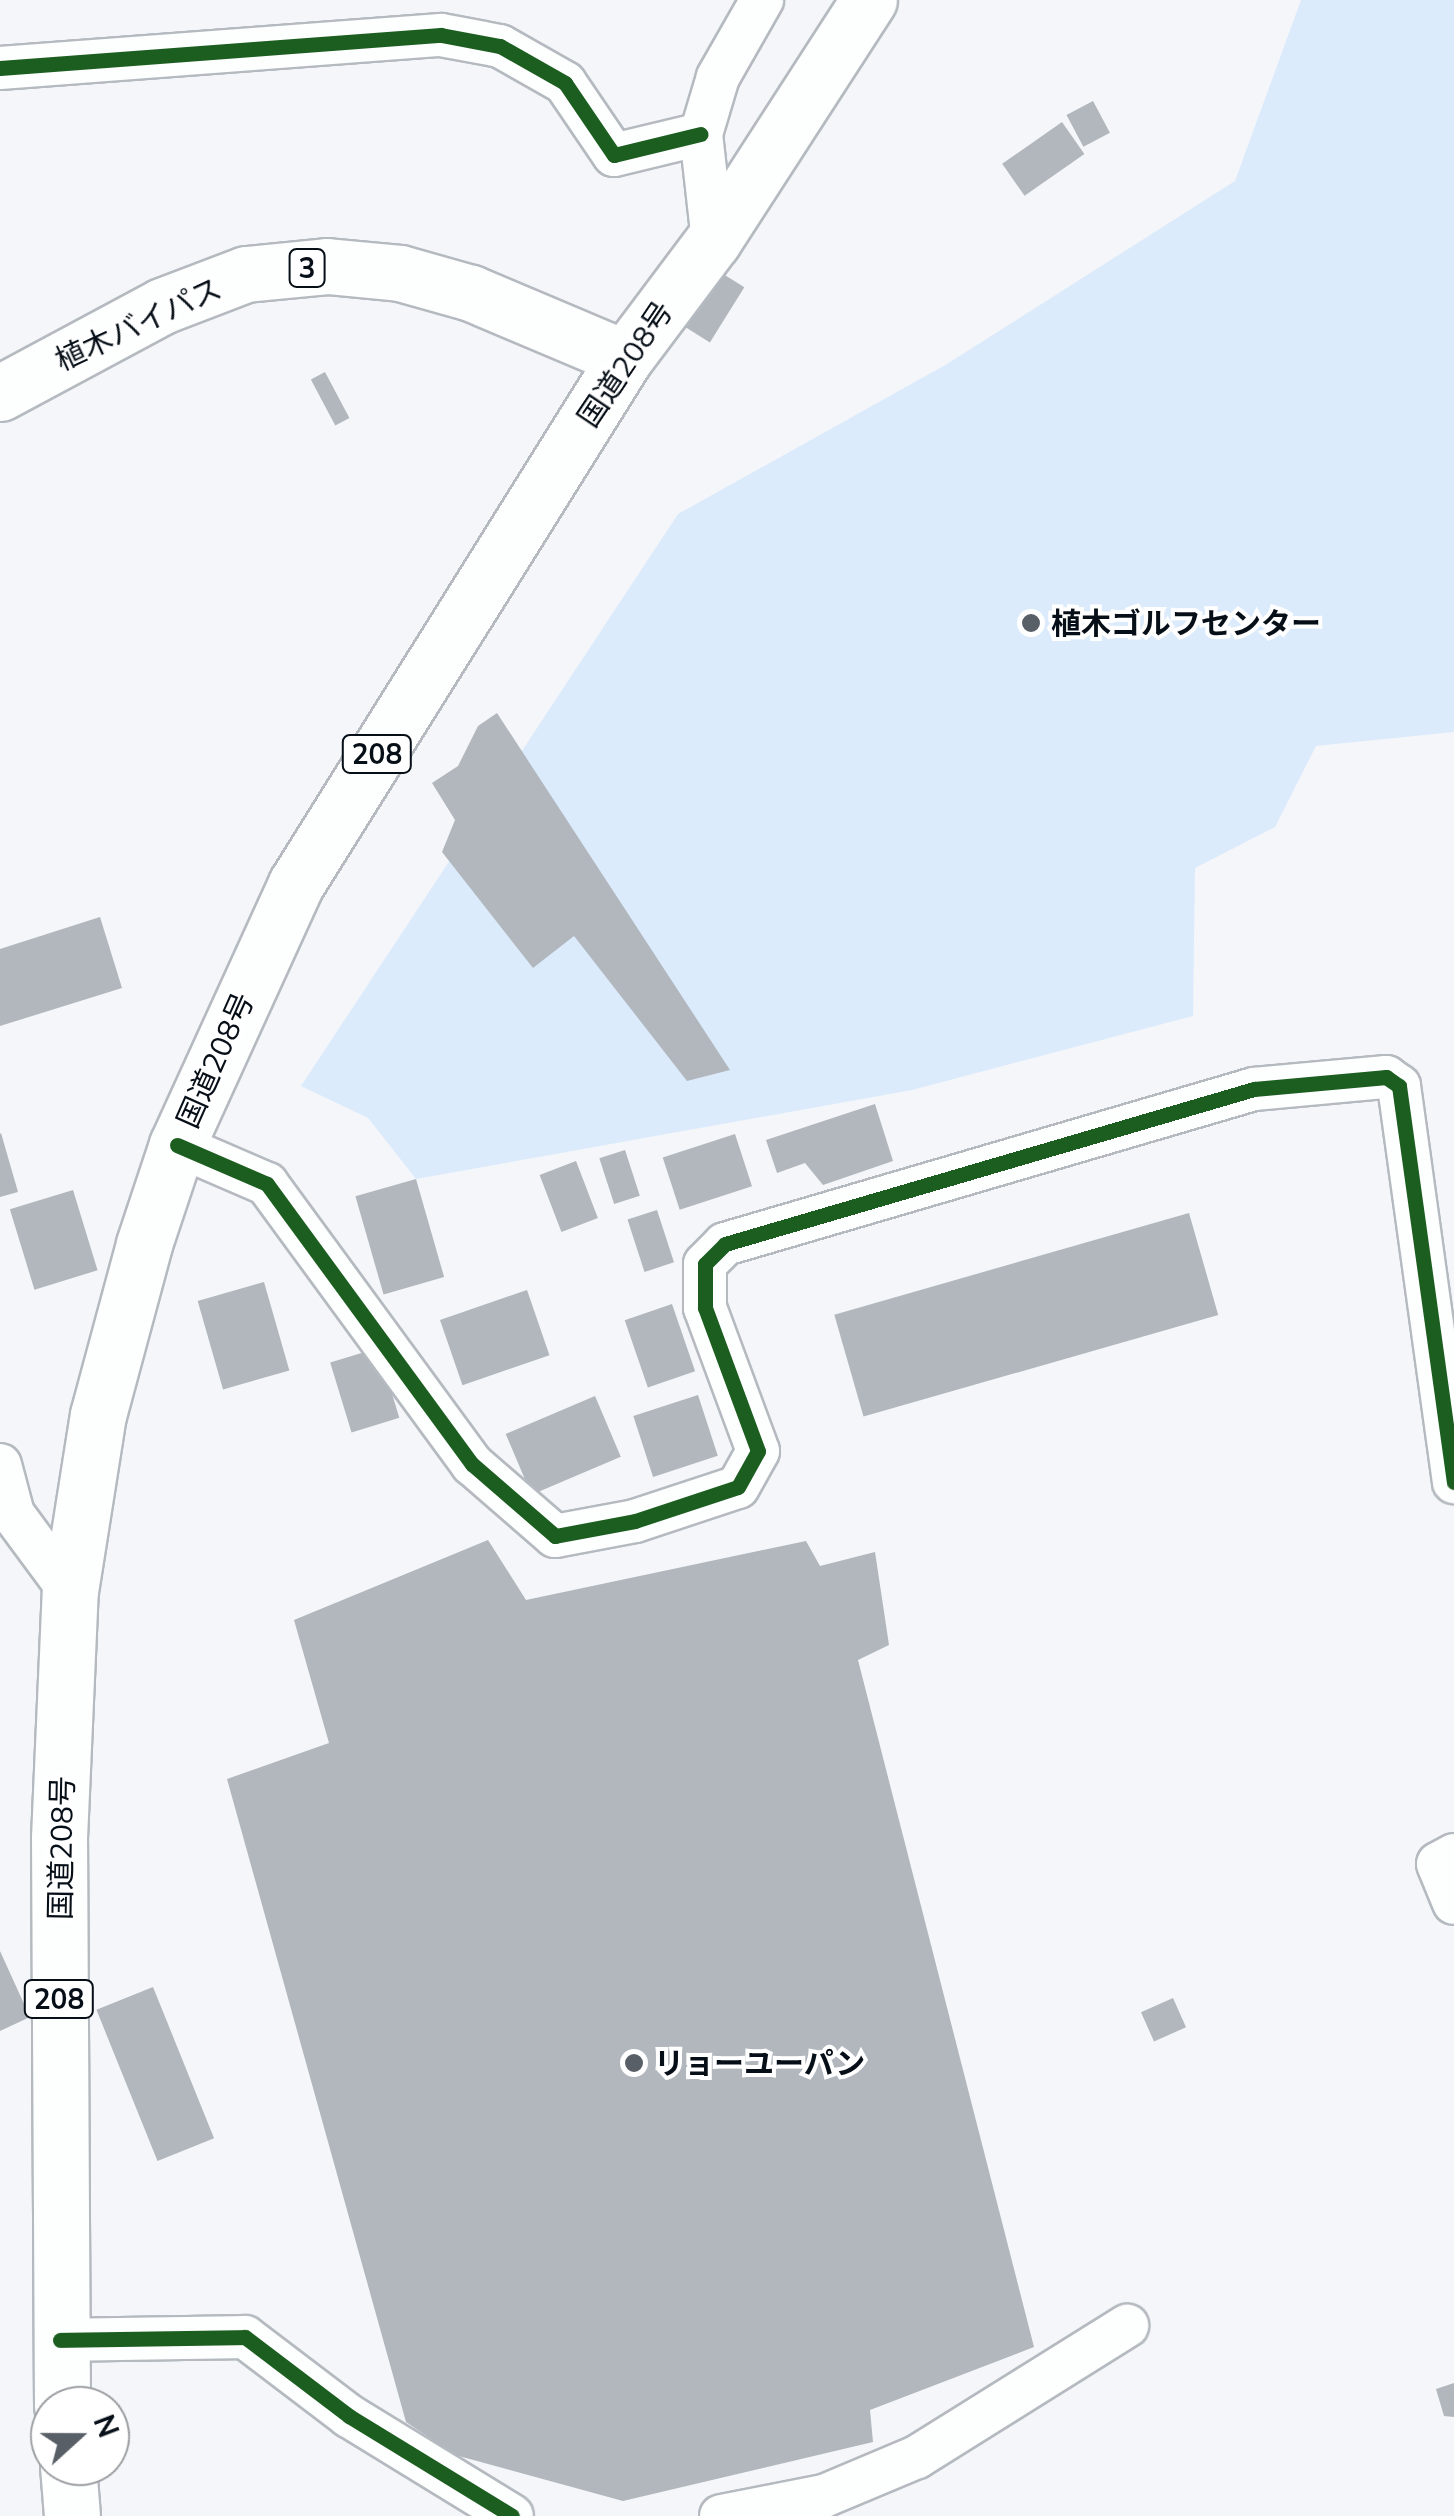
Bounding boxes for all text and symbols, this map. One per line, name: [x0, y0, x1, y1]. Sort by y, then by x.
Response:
road number: 3: [287, 245, 327, 291]
street label: 植木バイパス: [49, 270, 227, 378]
street label: 国道208号: [570, 294, 680, 434]
place label: 植木ゴルフセンター: [1051, 605, 1321, 641]
marker: 植木ゴルフセンター: [1020, 612, 1042, 634]
road number: 208: [340, 731, 414, 777]
street label: 国道208号: [169, 987, 261, 1133]
street label: 国道208号: [42, 1776, 80, 1920]
road number: 208: [22, 1976, 96, 2022]
place label: リョーユーパン: [654, 2045, 864, 2081]
marker: リョーユーパン: [623, 2052, 645, 2074]
north arrow: [30, 2386, 130, 2486]
text: N: [86, 2410, 127, 2442]

